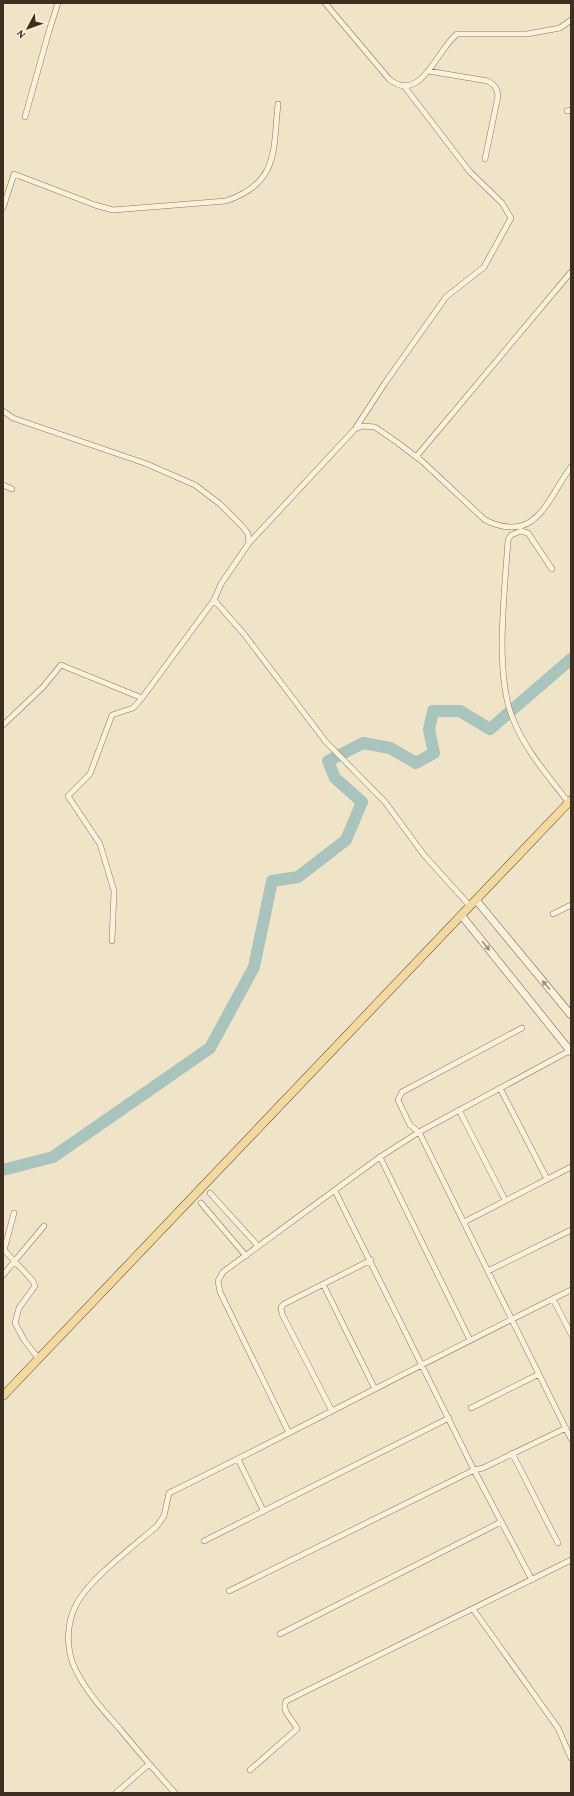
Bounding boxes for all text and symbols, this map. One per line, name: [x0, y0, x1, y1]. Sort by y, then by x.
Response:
north arrow: [8, 8, 48, 48]
text: N: [13, 27, 27, 41]
one-way arrow: [482, 941, 490, 952]
one-way arrow: [542, 979, 551, 990]

